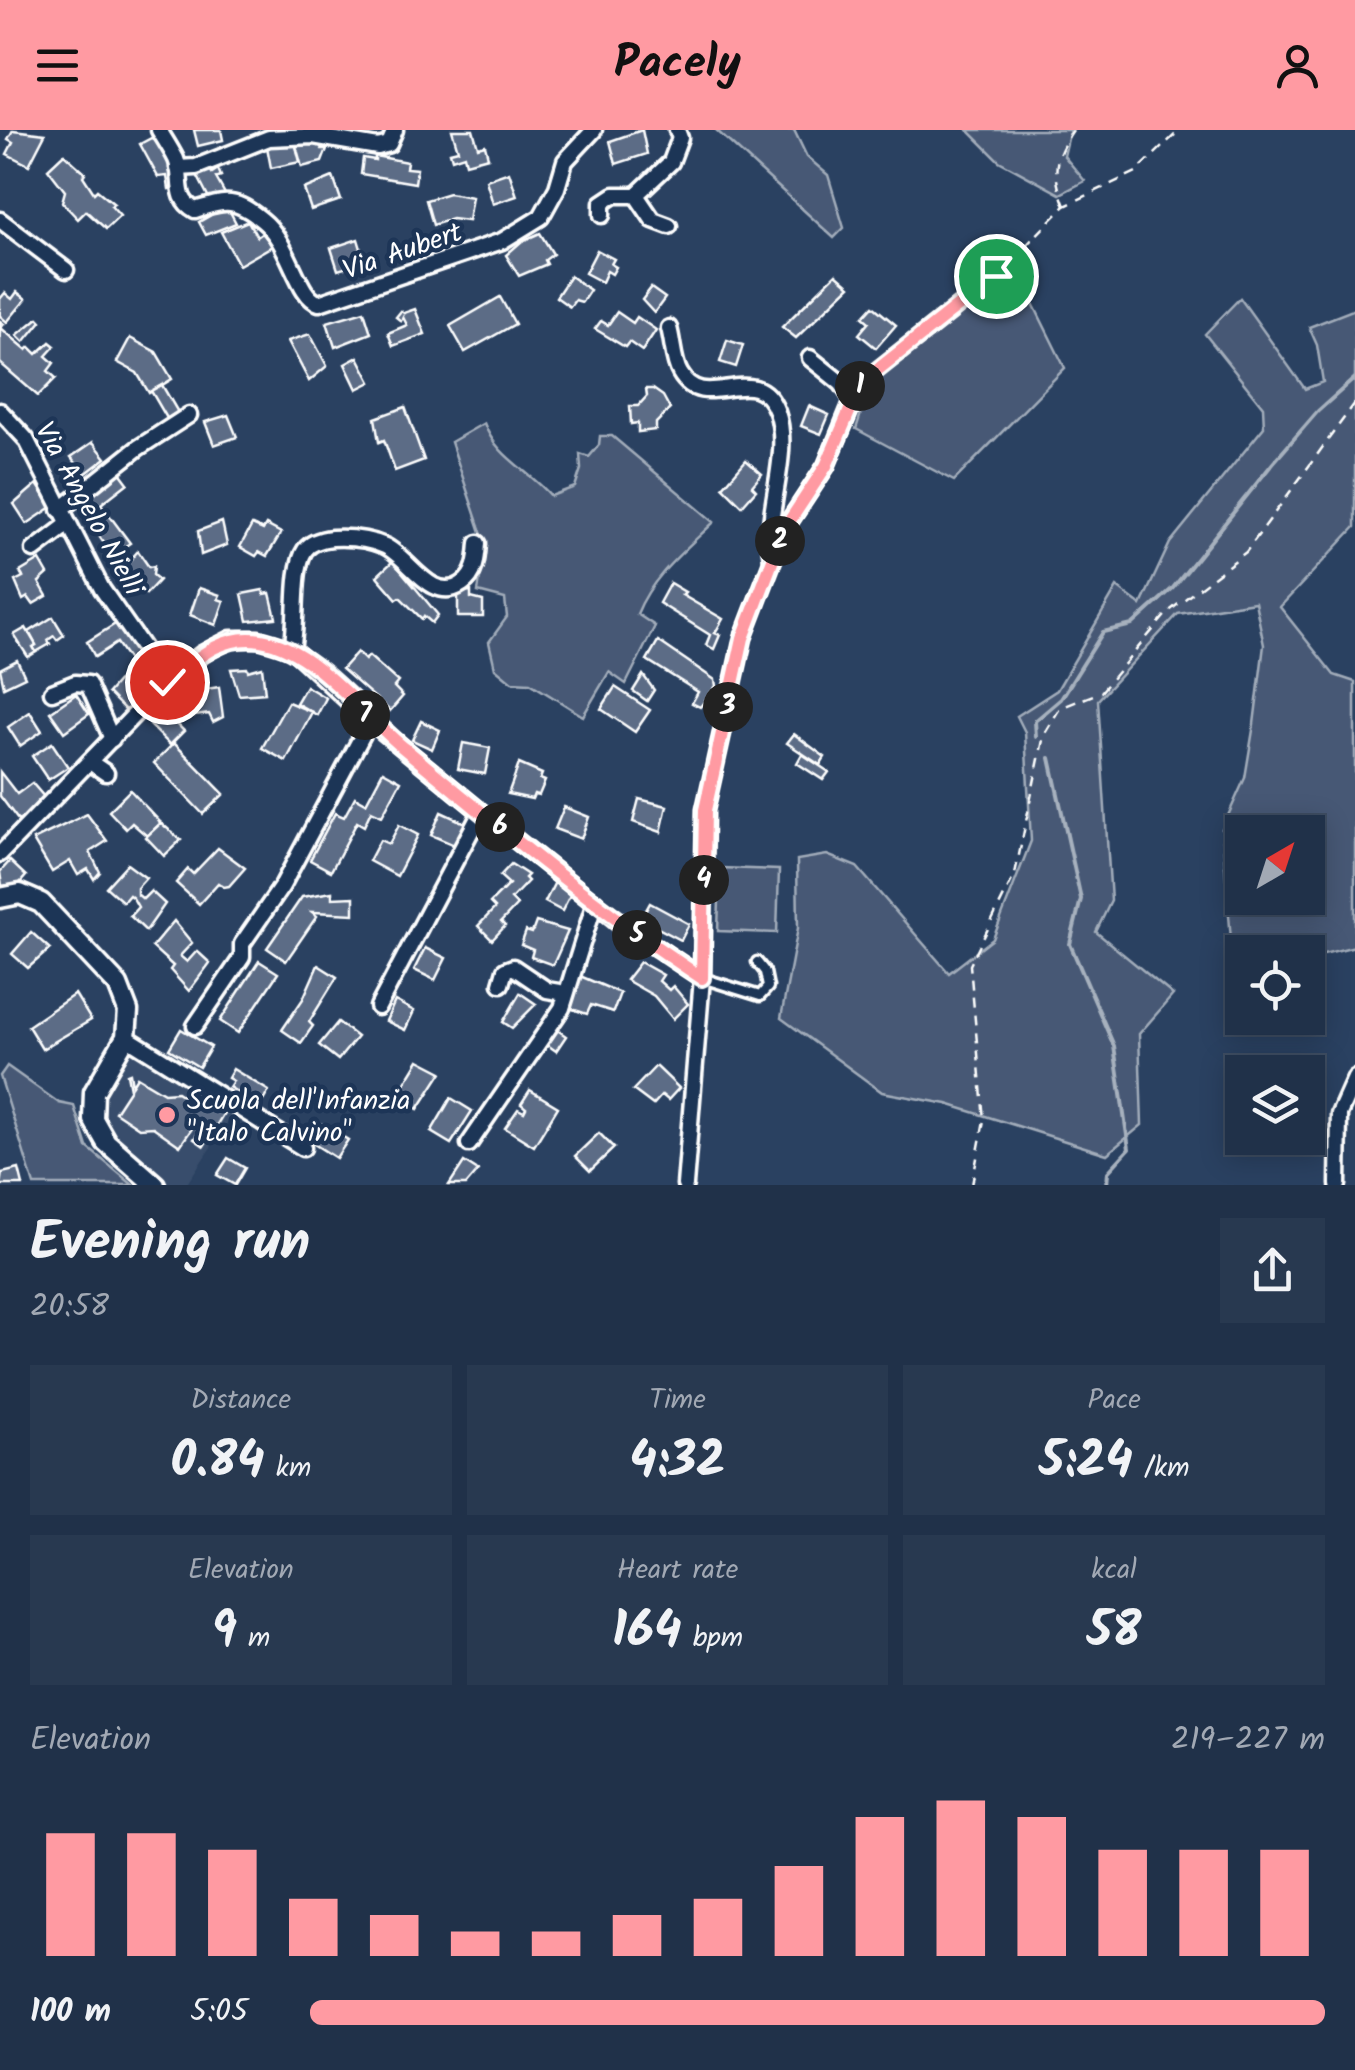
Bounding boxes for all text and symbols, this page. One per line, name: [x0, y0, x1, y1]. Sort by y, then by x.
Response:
text: Pacely: [614, 29, 741, 101]
icon: menu: [30, 38, 85, 93]
icon: person: [1270, 38, 1325, 93]
street label: Via Aubert: [337, 211, 470, 294]
pin: [954, 234, 1039, 319]
icon: arrive: [969, 249, 1024, 304]
pin: 1: [835, 361, 885, 411]
text: 1: [856, 363, 864, 408]
street label: Via Angelo Nielli: [21, 414, 155, 606]
pin: 2: [755, 516, 805, 566]
text: 2: [772, 518, 788, 563]
pin: [125, 640, 210, 725]
icon: check: [140, 655, 195, 710]
pin: 3: [703, 682, 753, 732]
text: 3: [720, 684, 736, 729]
pin: 7: [340, 690, 390, 740]
text: 7: [358, 692, 372, 737]
pin: 6: [475, 802, 525, 852]
text: 6: [492, 804, 508, 849]
north arrow: [1225, 815, 1325, 915]
map controls: [1225, 815, 1325, 1155]
pin: 4: [679, 855, 729, 905]
text: 4: [696, 857, 712, 902]
pin: 5: [612, 910, 662, 960]
text: 5: [630, 912, 644, 957]
button: locate: [1225, 935, 1325, 1035]
button: layers: [1225, 1055, 1325, 1155]
place label: Scuola dell'Infanzia "Italo Calvino": [187, 1079, 410, 1156]
marker: Scuola dell'Infanzia "Italo Calvino": [156, 1104, 178, 1126]
text: Evening run: [30, 1201, 310, 1288]
button: share: [1220, 1218, 1325, 1323]
text: 20:58: [30, 1282, 109, 1333]
text: Distance: [191, 1378, 291, 1423]
text: Time: [649, 1378, 706, 1423]
text: Pace: [1087, 1378, 1141, 1423]
text: 0.84: [170, 1423, 265, 1503]
text: 4:32: [629, 1423, 726, 1503]
text: 5:24: [1039, 1423, 1133, 1503]
text: km: [265, 1446, 311, 1491]
text: /km: [1133, 1446, 1189, 1491]
text: Elevation: [188, 1548, 294, 1593]
text: Heart rate: [617, 1548, 738, 1593]
text: kcal: [1091, 1548, 1137, 1593]
text: 9: [211, 1593, 237, 1673]
text: 164: [612, 1593, 681, 1673]
text: 58: [1087, 1593, 1142, 1673]
text: m: [237, 1616, 270, 1661]
text: bpm: [681, 1616, 743, 1661]
text: Elevation: [30, 1715, 151, 1766]
text: 219–227 m: [1171, 1715, 1325, 1766]
text: 100 m: [30, 1987, 111, 2038]
text: 5:05: [190, 1987, 248, 2038]

